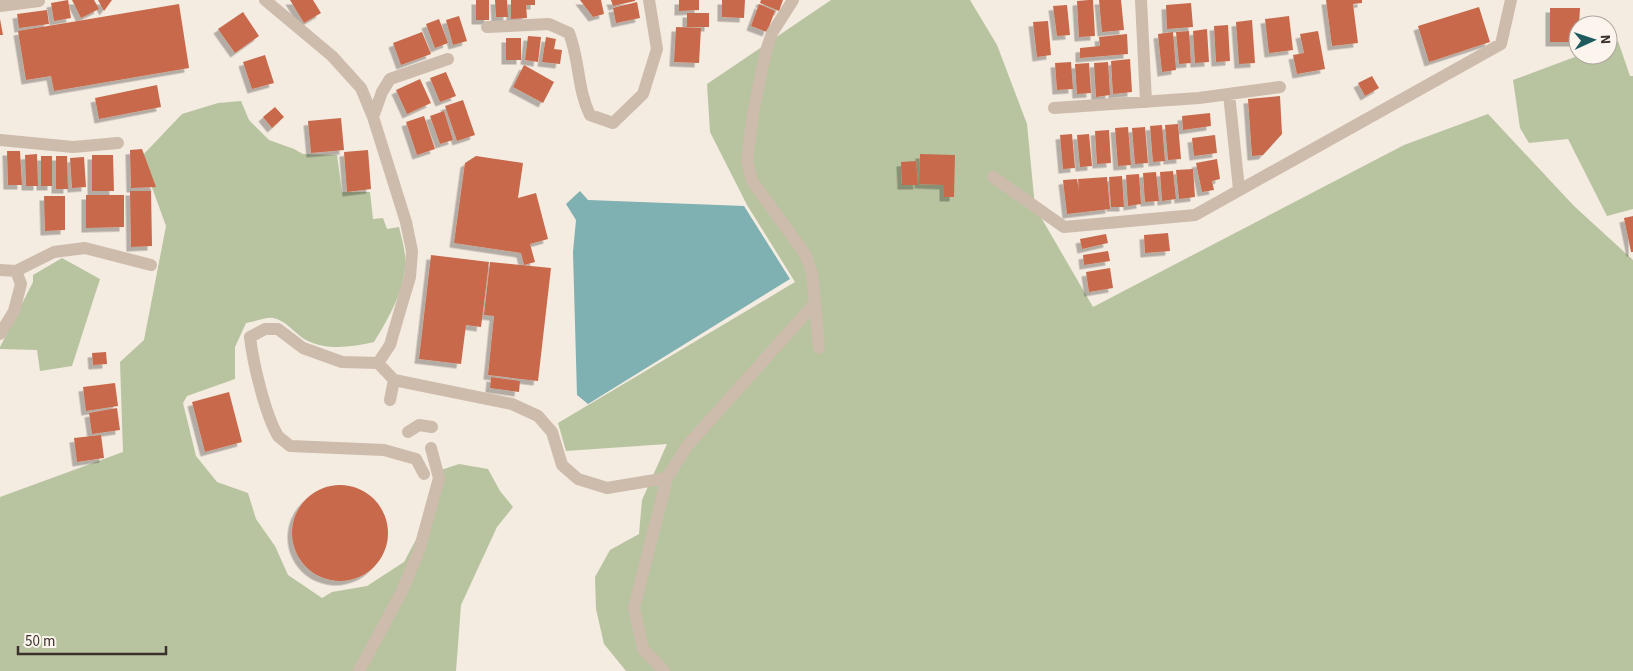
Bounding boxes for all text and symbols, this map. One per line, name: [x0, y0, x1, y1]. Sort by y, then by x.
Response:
north arrow: [1568, 15, 1618, 65]
text: N: [1595, 34, 1615, 45]
scale bar: [18, 624, 165, 656]
text: 50 m: [25, 631, 55, 652]

